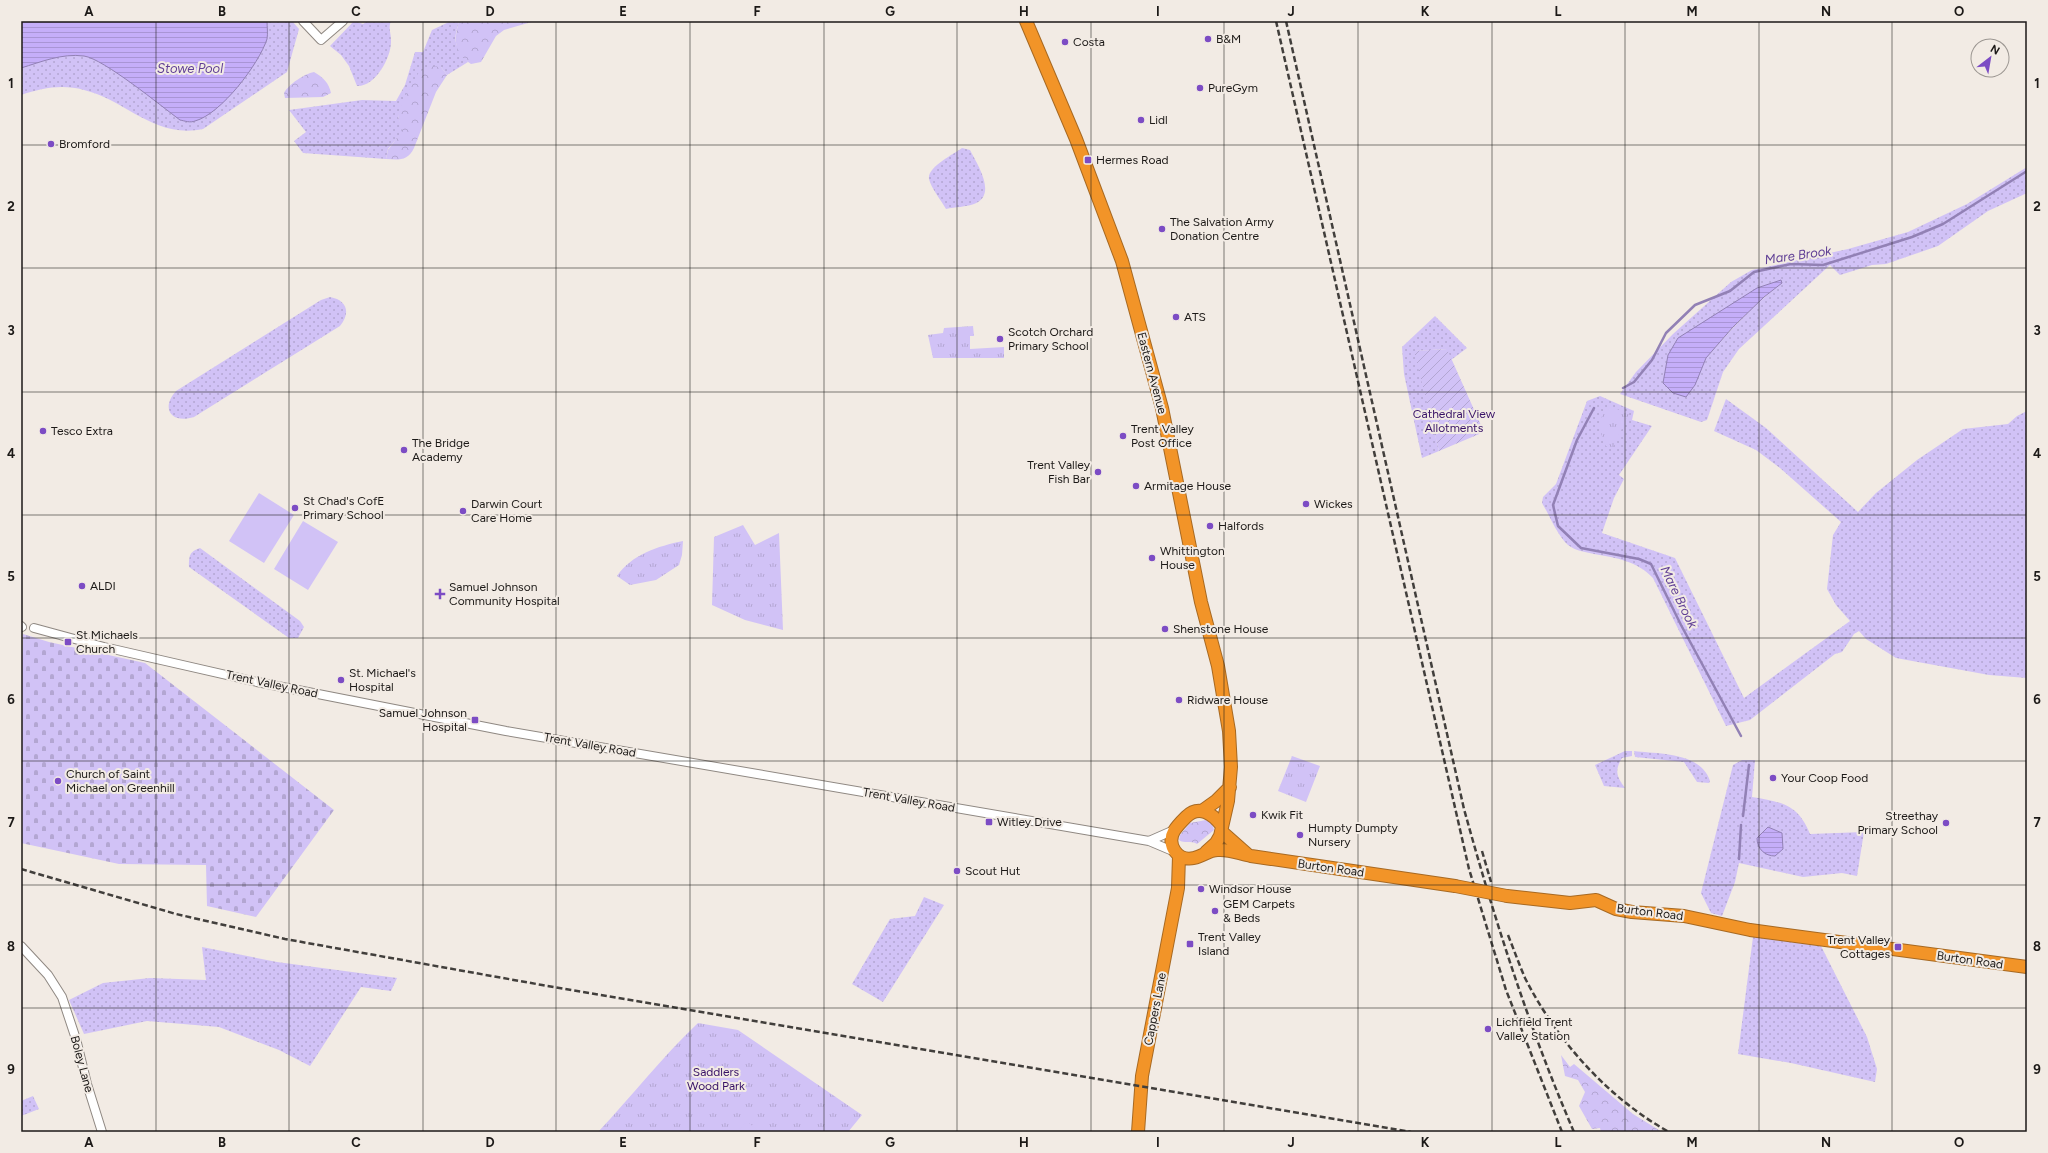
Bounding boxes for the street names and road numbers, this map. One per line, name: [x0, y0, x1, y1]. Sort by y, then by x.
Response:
street label: Eastern Avenue: [1134, 331, 1170, 416]
street label: Trent Valley Road: [225, 667, 319, 701]
street label: Trent Valley Road: [543, 730, 637, 760]
street label: Trent Valley Road: [862, 785, 956, 815]
street label: Burton Road: [1297, 856, 1365, 880]
street label: Burton Road: [1616, 901, 1684, 923]
street label: Burton Road: [1936, 948, 2004, 972]
street label: Cappers Lane: [1141, 971, 1169, 1047]
street label: Boley Lane: [68, 1034, 96, 1094]

